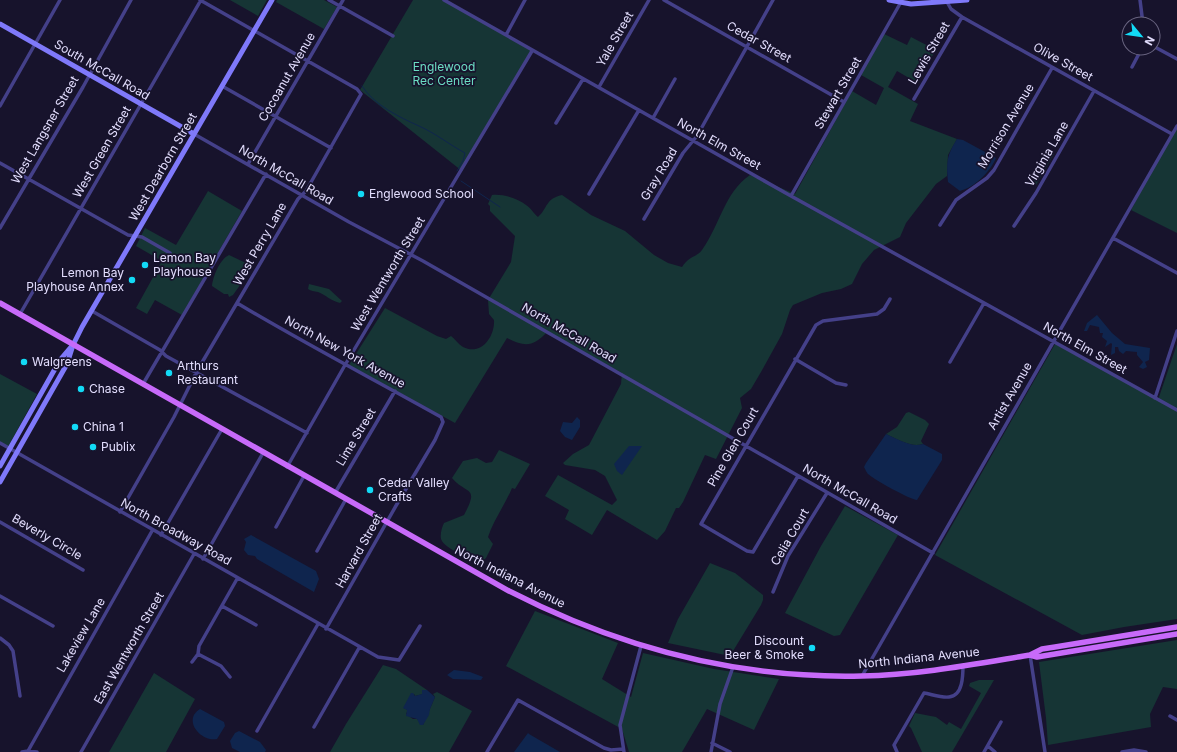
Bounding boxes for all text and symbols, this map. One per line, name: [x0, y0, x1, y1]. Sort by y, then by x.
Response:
street label: Yale Street: [593, 8, 636, 69]
north arrow: [1121, 16, 1161, 56]
street label: Cedar Street: [724, 18, 794, 66]
street label: Lewis Street: [905, 19, 953, 87]
street label: Cocoanut Avenue: [255, 29, 318, 124]
text: N: [1142, 34, 1158, 48]
street label: South McCall Road: [52, 36, 153, 103]
street label: Olive Street: [1031, 39, 1096, 84]
street label: Stewart Street: [811, 54, 864, 131]
park label: Englewood Rec Center: [413, 59, 476, 88]
street label: West Langsner Street: [8, 73, 82, 186]
street label: Morrison Avenue: [974, 81, 1037, 171]
street label: West Green Street: [69, 103, 134, 200]
street label: West Dearborn Street: [125, 110, 200, 224]
street label: North Elm Street: [675, 114, 764, 173]
street label: Virginia Lane: [1022, 118, 1071, 189]
street label: North McCall Road: [236, 141, 336, 208]
street label: Gray Road: [637, 145, 680, 203]
place label: Englewood School: [369, 186, 474, 201]
marker: Englewood School: [356, 189, 366, 199]
street label: West Perry Lane: [230, 199, 289, 288]
street label: West Wentworth Street: [347, 214, 428, 334]
place label: Lemon Bay Playhouse: [153, 250, 216, 279]
marker: Lemon Bay Playhouse: [140, 260, 150, 270]
place label: Lemon Bay Playhouse Annex: [26, 265, 124, 294]
marker: Lemon Bay Playhouse Annex: [127, 275, 137, 285]
street label: North McCall Road: [519, 299, 619, 366]
street label: North New York Avenue: [282, 312, 408, 391]
street label: North Elm Street: [1041, 318, 1130, 377]
place label: Walgreens: [32, 354, 92, 369]
marker: Walgreens: [19, 357, 29, 367]
place label: Arthurs Restaurant: [177, 358, 238, 387]
street label: Artist Avenue: [984, 359, 1035, 432]
marker: Arthurs Restaurant: [164, 368, 174, 378]
place label: Chase: [89, 381, 125, 396]
marker: Chase: [76, 384, 86, 394]
street label: Pine Glen Court: [704, 404, 761, 489]
street label: Lime Street: [333, 405, 379, 468]
place label: China 1: [83, 419, 124, 434]
marker: China 1: [70, 422, 80, 432]
place label: Publix: [101, 439, 136, 454]
marker: Publix: [88, 442, 98, 452]
street label: North McCall Road: [800, 460, 900, 527]
place label: Cedar Valley Crafts: [378, 475, 450, 504]
marker: Cedar Valley Crafts: [365, 485, 375, 495]
street label: North Broadway Road: [118, 495, 234, 568]
street label: Celia Court: [767, 505, 812, 568]
street label: Beverly Circle: [9, 510, 85, 563]
street label: Harvard Street: [332, 511, 385, 591]
street label: North Indiana Avenue: [452, 542, 568, 611]
street label: East Wentworth Street: [90, 589, 167, 706]
street label: Lakeview Lane: [53, 595, 108, 675]
place label: Discount Beer & Smoke: [724, 633, 804, 662]
marker: Discount Beer & Smoke: [807, 643, 817, 653]
street label: North Indiana Avenue: [857, 644, 980, 671]

